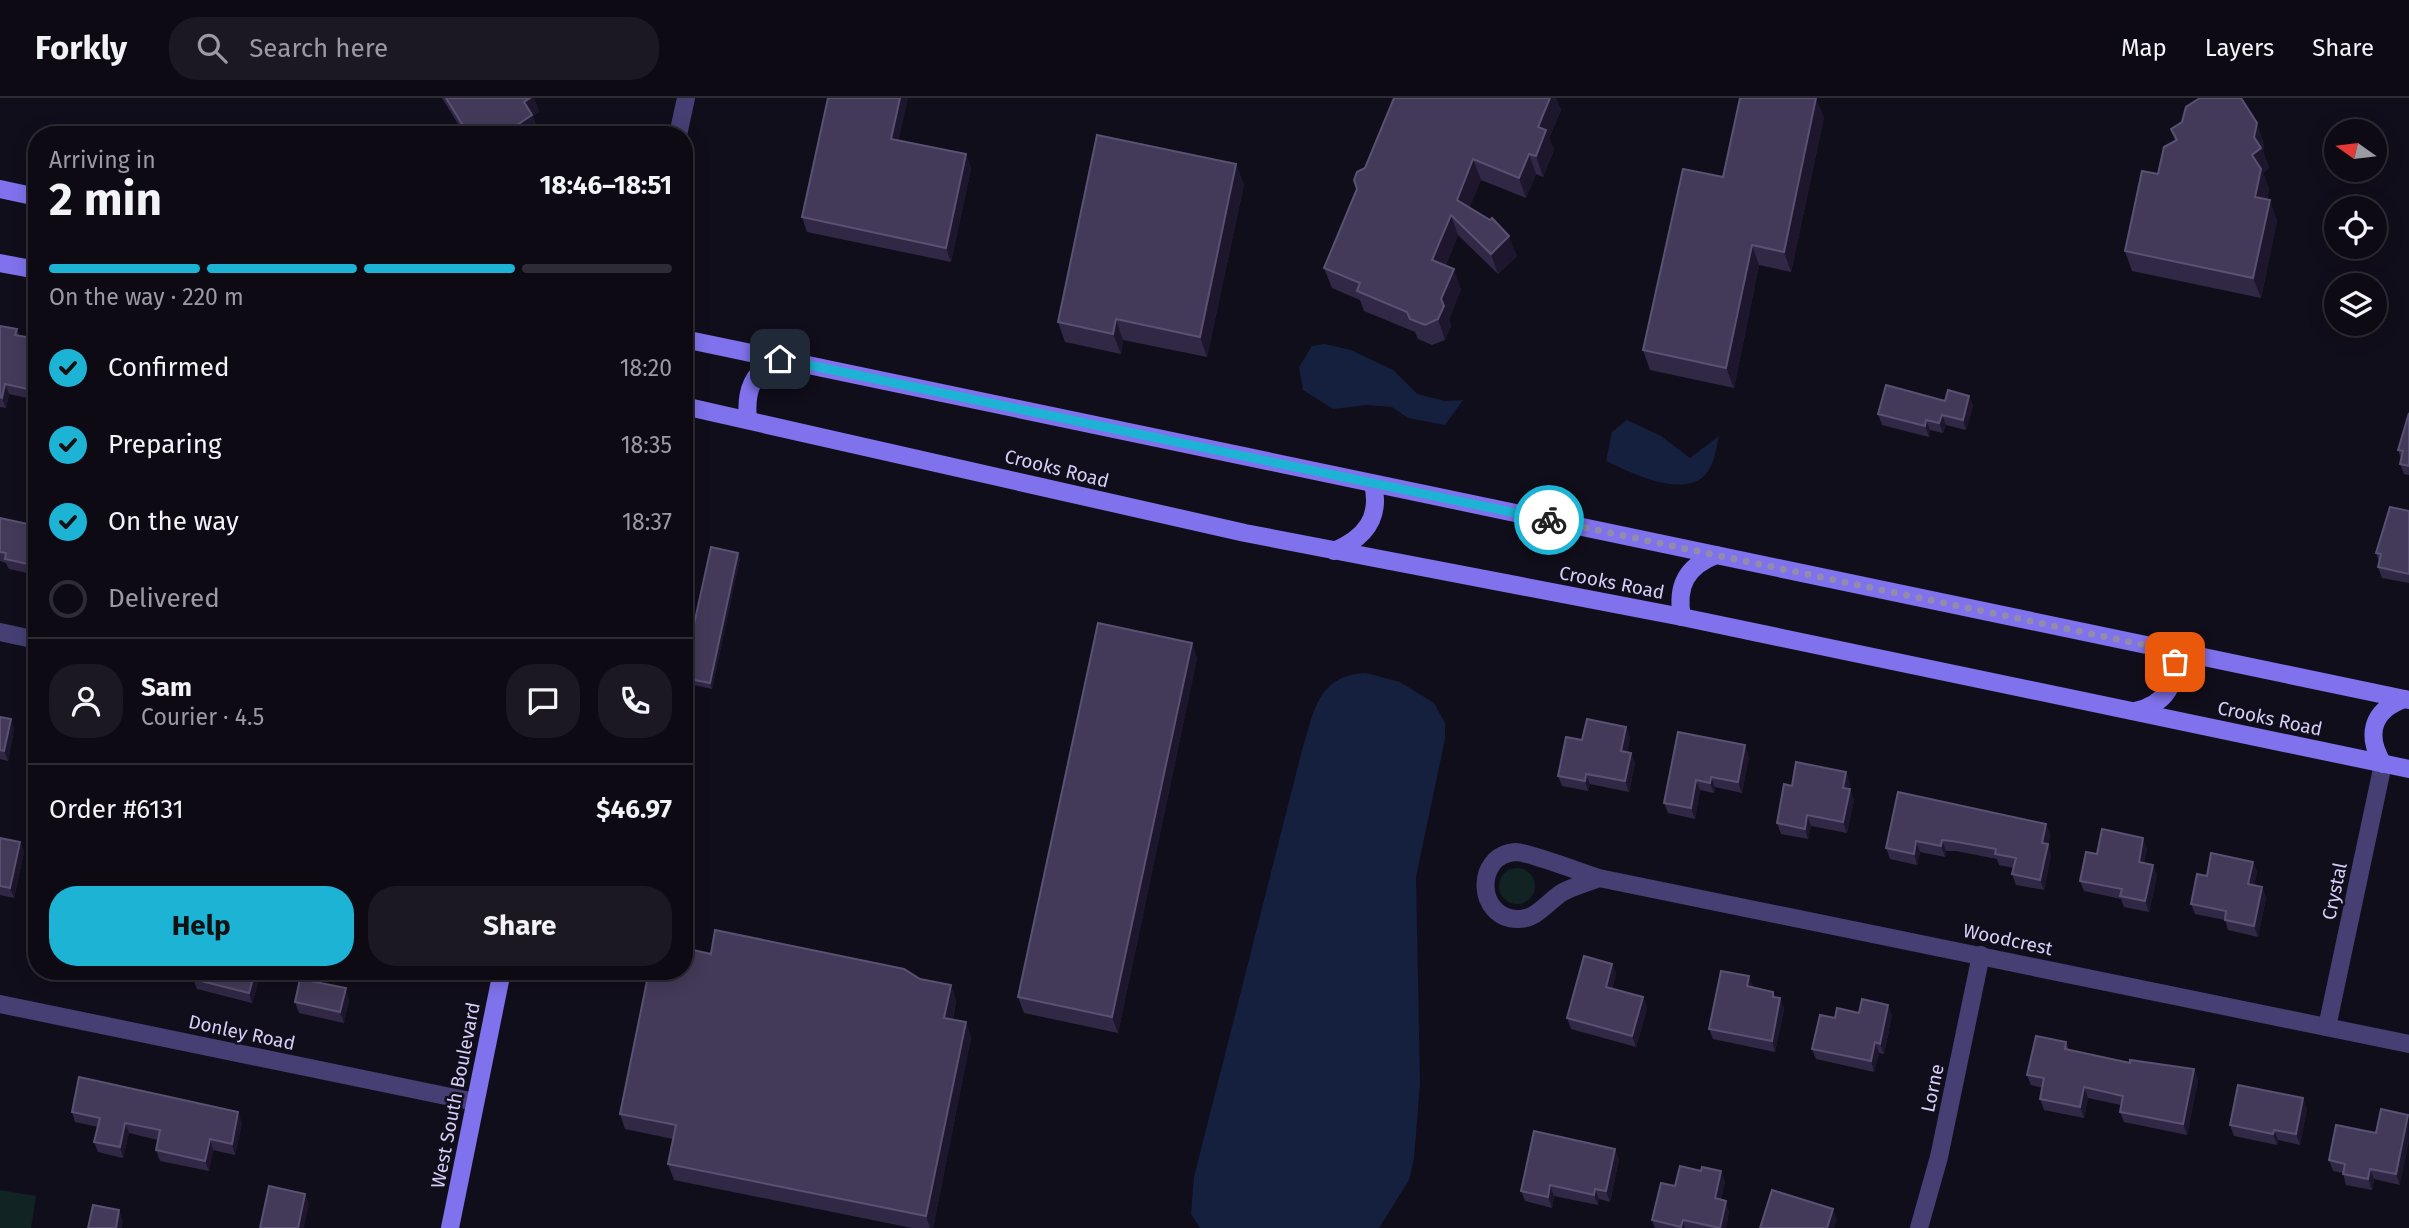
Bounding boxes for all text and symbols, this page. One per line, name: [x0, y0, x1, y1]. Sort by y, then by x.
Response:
search box: [169, 17, 659, 80]
text: Forkly: [35, 28, 127, 68]
icon: search: [193, 29, 231, 67]
text: Search here: [249, 33, 388, 64]
text: Map: [2121, 34, 2167, 62]
text: Layers: [2205, 34, 2274, 62]
text: Share: [2312, 34, 2374, 62]
north arrow: [2324, 119, 2387, 182]
map controls: [2324, 119, 2387, 336]
text: Arriving in: [49, 146, 156, 174]
text: 18:46–18:51: [540, 170, 672, 201]
text: 2 min: [49, 172, 162, 227]
button: locate: [2324, 196, 2387, 259]
button: layers: [2324, 273, 2387, 336]
text: On the way · 220 m: [49, 283, 244, 311]
pin: [750, 329, 810, 389]
icon: home: [761, 340, 799, 378]
icon: check: [49, 349, 87, 387]
text: Confirmed: [108, 352, 229, 383]
text: 18:20: [620, 354, 672, 382]
icon: check: [49, 426, 87, 464]
text: Preparing: [108, 429, 221, 460]
text: 18:35: [621, 431, 672, 459]
street label: Crooks Road: [1002, 444, 1111, 493]
courier: [1514, 485, 1584, 555]
icon: bike: [1530, 501, 1568, 539]
icon: check: [49, 503, 87, 541]
text: On the way: [108, 506, 239, 537]
text: 18:37: [622, 508, 672, 536]
street label: Crooks Road: [1557, 561, 1666, 604]
text: Delivered: [108, 583, 220, 614]
pin: [2145, 632, 2205, 692]
icon: bag: [2156, 643, 2194, 681]
button: person: [49, 664, 123, 738]
button: chat: [506, 664, 580, 738]
button: phone: [598, 664, 672, 738]
text: Sam: [141, 672, 192, 703]
street label: Crooks Road: [2215, 696, 2324, 741]
text: Courier · 4.5: [141, 703, 264, 731]
text: Order #6131: [49, 794, 184, 825]
text: $46.97: [596, 794, 672, 825]
street label: Crystal: [2317, 860, 2352, 922]
button: Help: [49, 886, 354, 966]
button: Share: [368, 886, 672, 966]
street label: Woodcrest: [1961, 919, 2055, 960]
street label: West South Boulevard: [426, 1000, 485, 1190]
street label: Donley Road: [186, 1010, 297, 1055]
street label: Lorne: [1916, 1062, 1949, 1114]

